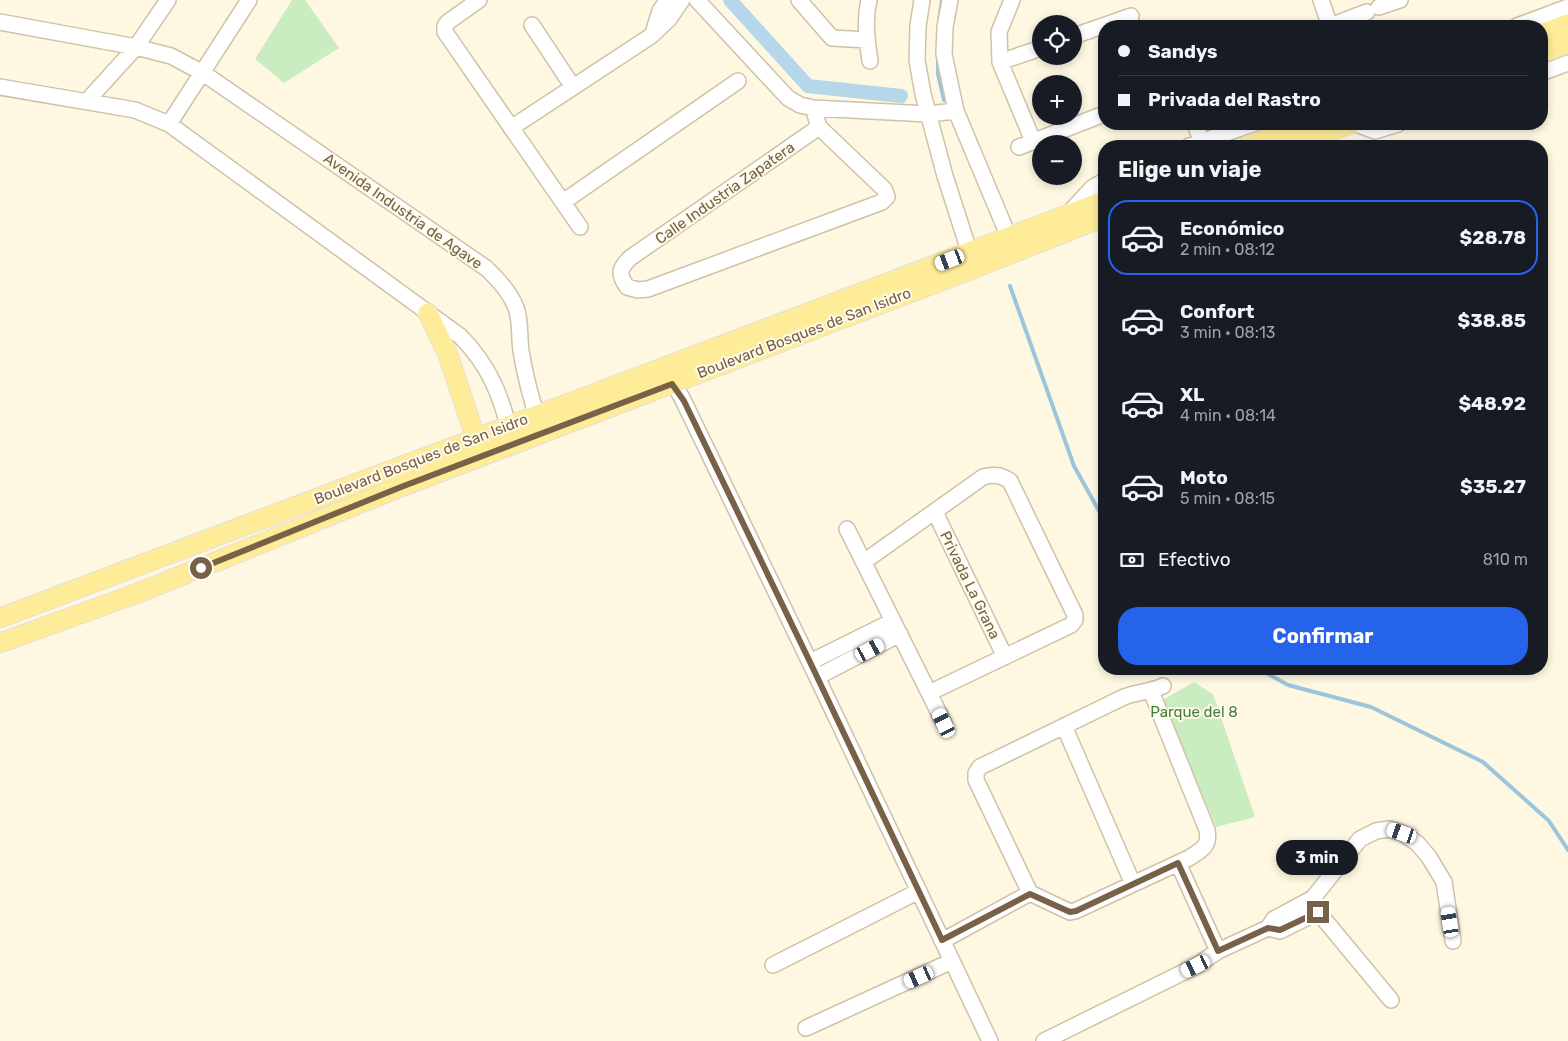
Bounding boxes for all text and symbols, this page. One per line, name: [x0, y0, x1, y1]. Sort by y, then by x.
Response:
map controls: [1032, 15, 1082, 185]
button: locate: [1032, 15, 1082, 65]
text: Sandys: [1148, 40, 1218, 63]
button: +: [1032, 75, 1082, 125]
text: Privada del Rastro: [1148, 88, 1321, 111]
button: −: [1032, 135, 1082, 185]
street label: Calle Industria Zapatera: [652, 138, 798, 248]
street label: Avenida Industria de Agave: [320, 149, 486, 273]
text: Elige un viaje: [1118, 156, 1262, 183]
icon: car: [1120, 215, 1165, 260]
text: Económico: [1180, 217, 1284, 240]
text: $28.78: [1460, 226, 1526, 249]
text: 2 min · 08:12: [1180, 240, 1275, 259]
car: [933, 248, 966, 272]
street label: Boulevard Bosques de San Isidro: [694, 284, 914, 382]
icon: car: [1120, 298, 1165, 343]
text: Confort: [1180, 300, 1254, 323]
text: $38.85: [1458, 309, 1526, 332]
text: 3 min · 08:13: [1180, 323, 1275, 342]
icon: car: [1120, 381, 1165, 426]
text: XL: [1180, 383, 1204, 406]
text: $48.92: [1458, 392, 1526, 415]
text: 4 min · 08:14: [1180, 406, 1276, 425]
street label: Boulevard Bosques de San Isidro: [311, 410, 531, 508]
icon: car: [1120, 464, 1165, 509]
text: Moto: [1180, 466, 1228, 489]
text: $35.27: [1460, 475, 1526, 498]
text: 5 min · 08:15: [1180, 489, 1275, 508]
street label: Privada La Grana: [936, 528, 1004, 642]
icon: cash: [1118, 546, 1146, 574]
text: Efectivo: [1158, 548, 1231, 571]
text: 810 m: [1483, 550, 1528, 569]
route start: [190, 557, 212, 579]
button: Confirmar: [1118, 607, 1528, 665]
car: [853, 636, 886, 664]
park label: Parque del 8: [1150, 703, 1238, 721]
car: [930, 706, 957, 740]
car: [1385, 821, 1418, 845]
callout: 3 min: [1277, 840, 1359, 874]
text: 3 min: [1295, 848, 1339, 867]
route end: [1307, 901, 1329, 923]
car: [1440, 906, 1459, 938]
car: [1179, 953, 1212, 979]
car: [902, 964, 935, 990]

